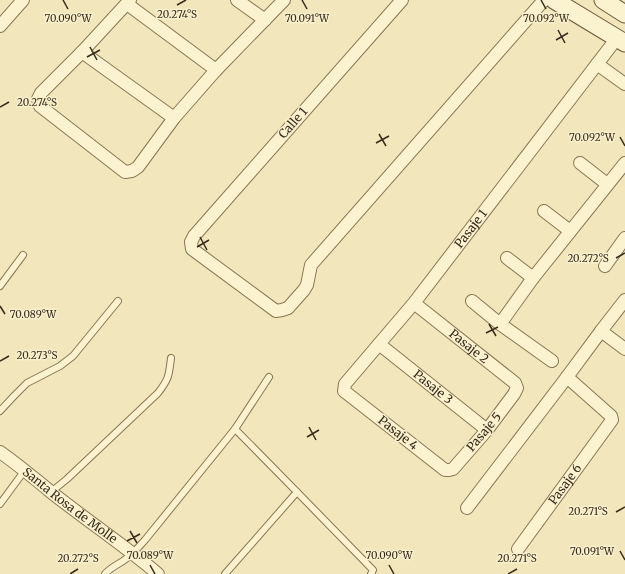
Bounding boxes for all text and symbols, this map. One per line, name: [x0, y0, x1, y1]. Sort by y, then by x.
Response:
text: 20.274°S: [157, 8, 197, 21]
text: 70.090°W: [45, 12, 92, 25]
text: 70.091°W: [285, 12, 330, 25]
text: 70.092°W: [523, 12, 570, 25]
text: 20.274°S: [17, 96, 57, 109]
street label: Calle 1: [275, 104, 311, 141]
text: 70.092°W: [569, 131, 616, 144]
street label: Pasaje 1: [451, 206, 490, 251]
text: 20.272°S: [567, 252, 609, 265]
text: 70.089°W: [10, 308, 57, 321]
street label: Pasaje 2: [446, 326, 492, 366]
text: 20.273°S: [17, 349, 58, 362]
street label: Pasaje 3: [411, 366, 456, 407]
street label: Pasaje 5: [463, 409, 504, 454]
street label: Pasaje 4: [375, 412, 422, 453]
street label: Pasaje 6: [545, 461, 584, 507]
street label: Santa Rosa de Molle: [20, 464, 120, 546]
text: 20.271°S: [568, 505, 608, 518]
text: 70.091°W: [570, 545, 615, 558]
text: 70.089°W: [127, 549, 174, 562]
text: 70.090°W: [366, 549, 413, 562]
text: 20.272°S: [57, 552, 99, 565]
text: 20.271°S: [497, 552, 537, 565]

